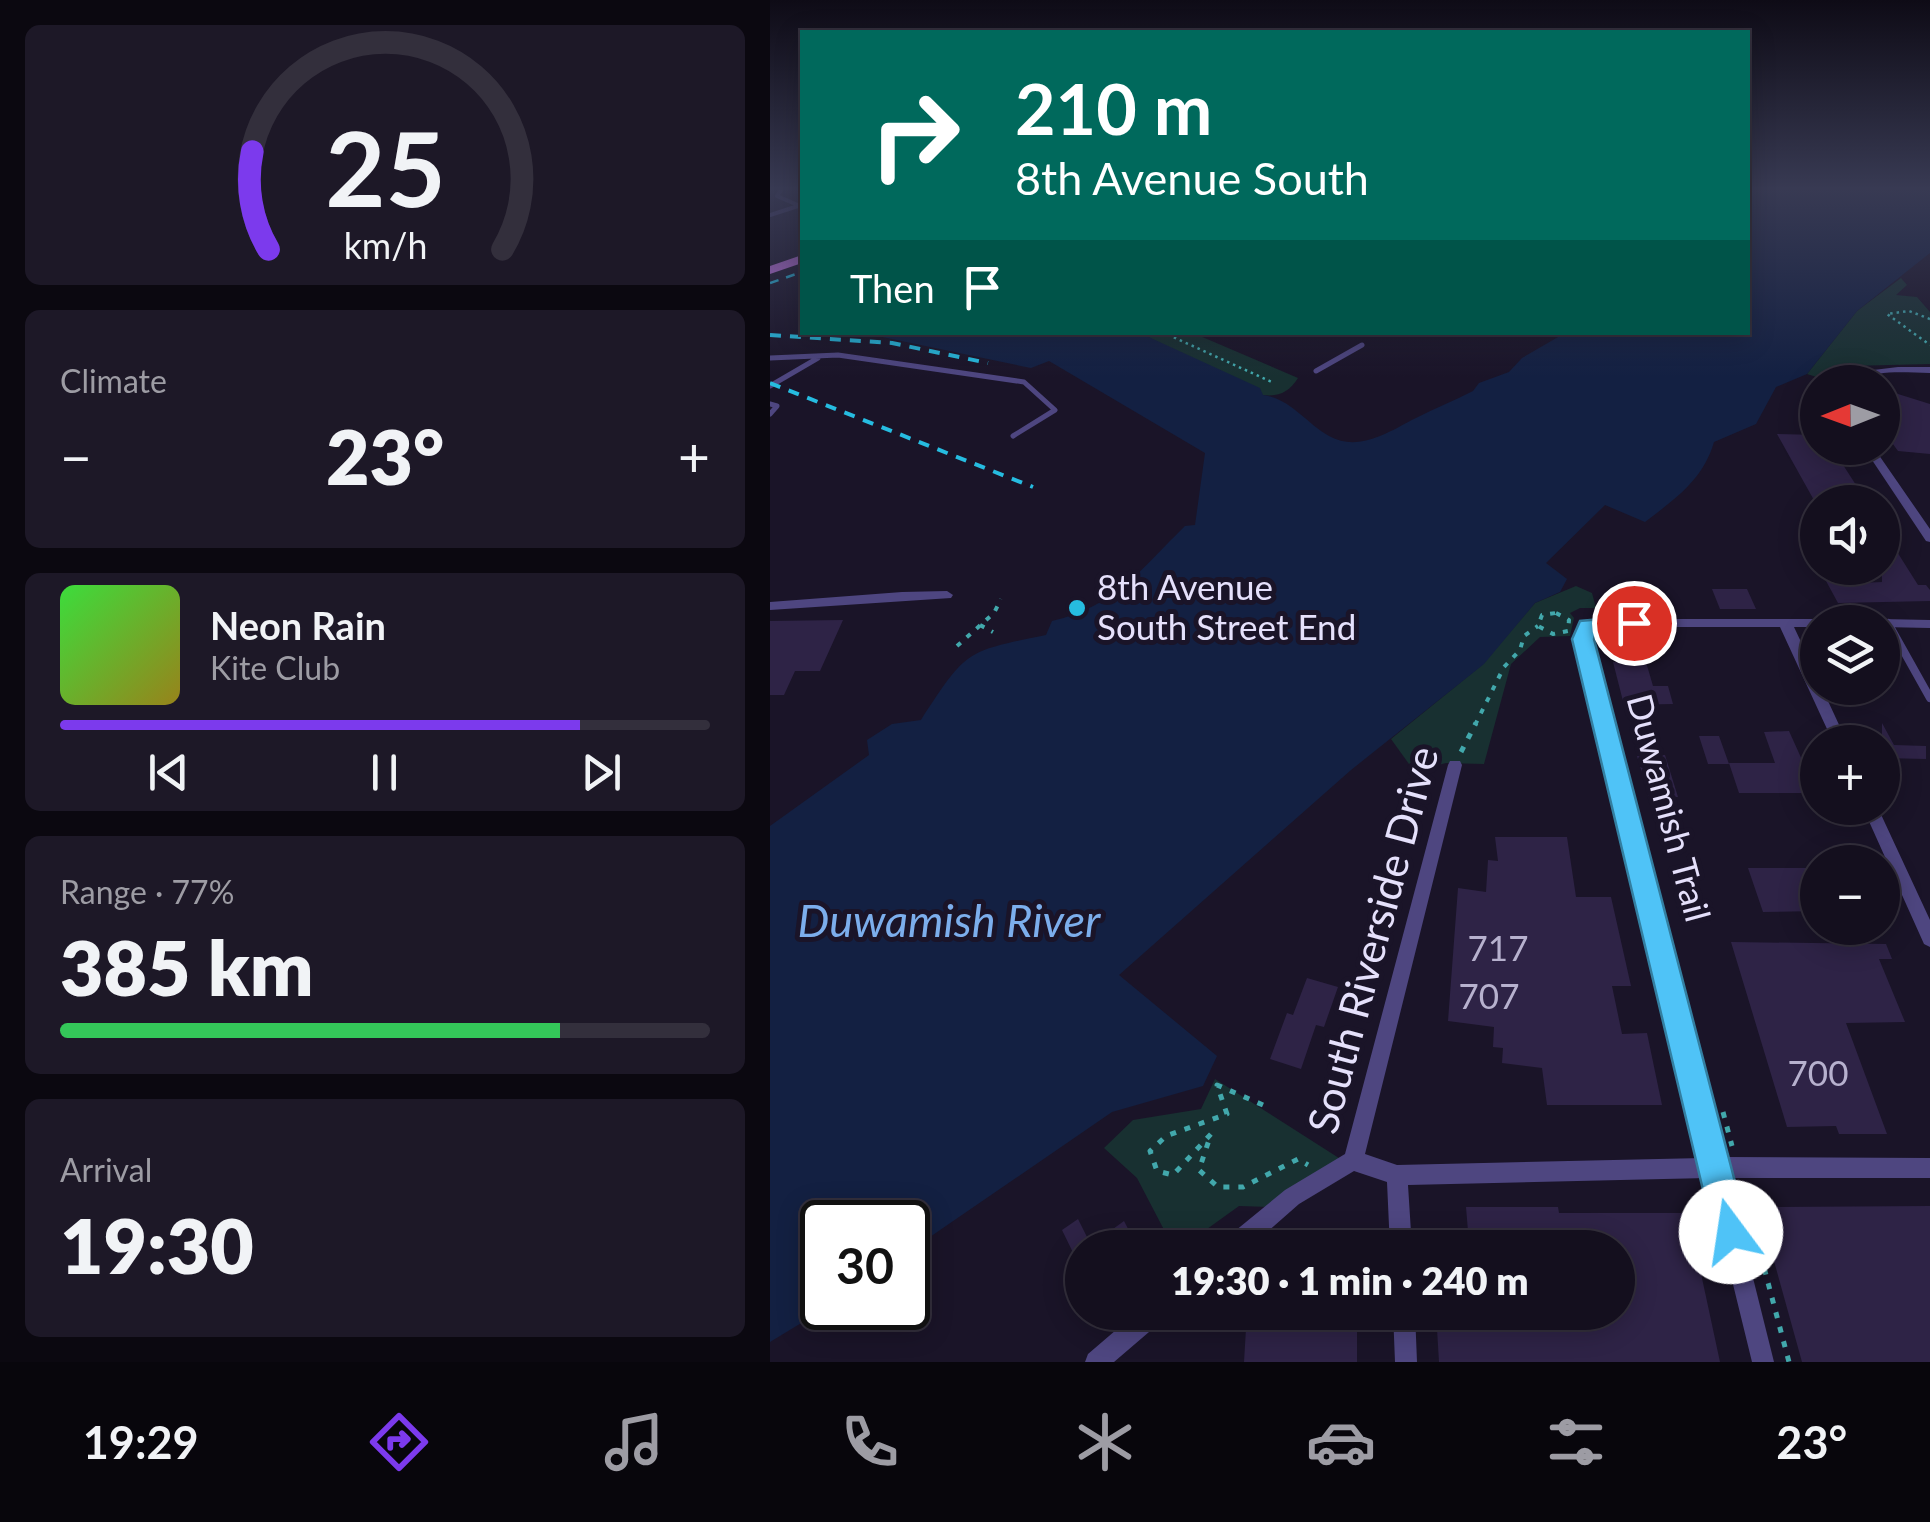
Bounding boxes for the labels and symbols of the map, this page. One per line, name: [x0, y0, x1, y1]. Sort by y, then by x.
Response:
north arrow: [1800, 365, 1900, 465]
place label: 8th Avenue South Street End: [1097, 565, 1356, 647]
pin: [1592, 581, 1677, 666]
marker: 8th Avenue South Street End: [1066, 597, 1088, 619]
street label: Duwamish Trail: [1619, 689, 1720, 926]
street label: South Riverside Drive: [1296, 741, 1448, 1139]
water label: Duwamish River: [798, 893, 1102, 947]
house number: 717: [1468, 926, 1528, 968]
house number: 707: [1459, 974, 1519, 1016]
house number: 700: [1788, 1051, 1848, 1093]
position arrow: [1679, 1180, 1783, 1284]
speed limit sign: 30: [800, 1200, 930, 1330]

